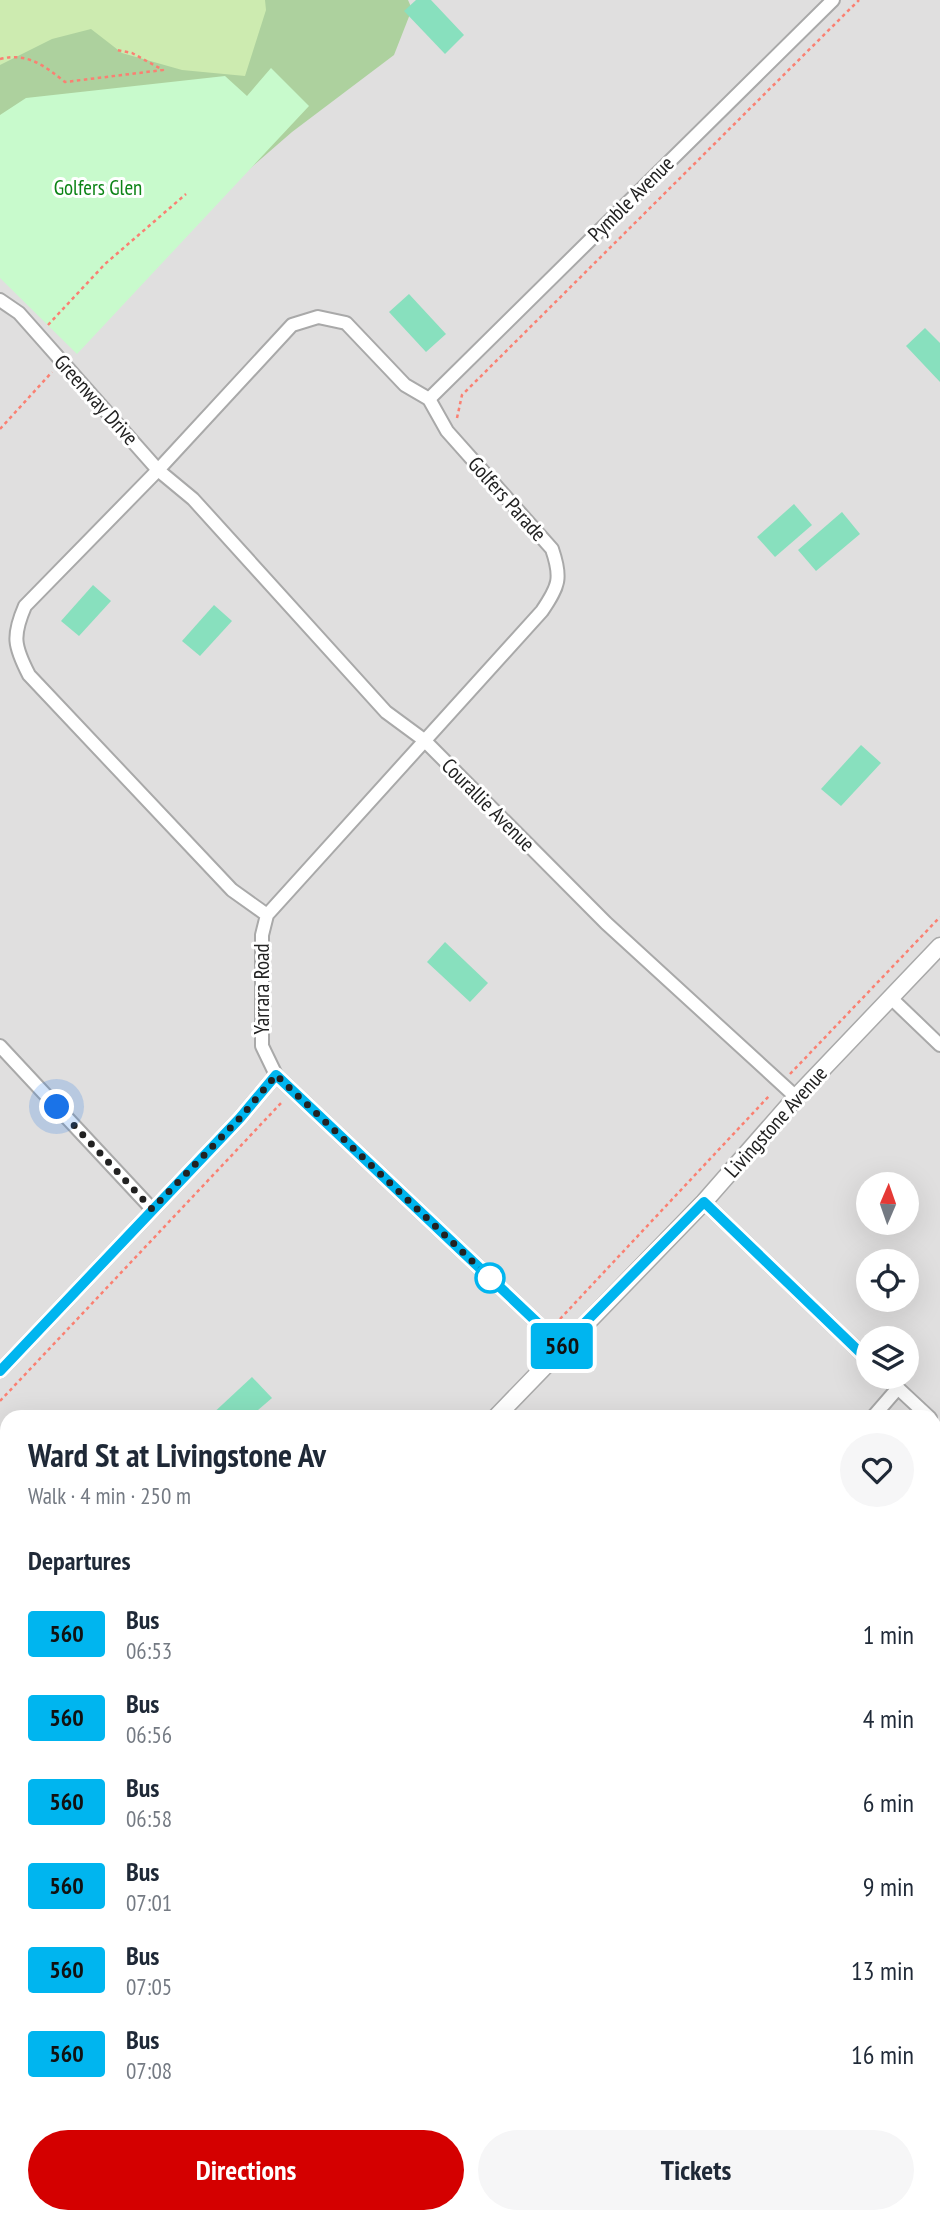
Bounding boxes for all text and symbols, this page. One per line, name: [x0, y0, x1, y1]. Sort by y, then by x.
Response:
street label: Pymble Avenue: [582, 150, 679, 247]
park label: Golfers Glen: [54, 174, 142, 201]
street label: Greenway Drive: [48, 349, 144, 451]
street label: Golfers Parade: [462, 451, 552, 547]
street label: Courallie Avenue: [436, 752, 541, 857]
street label: Yarrara Road: [248, 943, 275, 1035]
street label: Livingstone Avenue: [718, 1060, 833, 1183]
your location: [39, 1089, 74, 1124]
north arrow: [856, 1172, 919, 1236]
map controls: [856, 1172, 919, 1389]
button: locate: [856, 1249, 919, 1312]
unlabelled marker: [475, 1263, 505, 1293]
line badge: 560: [522, 1323, 602, 1369]
button: layers: [856, 1326, 919, 1389]
text: 560: [545, 1330, 579, 1361]
text: Ward St at Livingstone Av: [28, 1433, 326, 1476]
button: heart: [840, 1433, 914, 1507]
text: Walk · 4 min · 250 m: [28, 1481, 191, 1510]
text: Departures: [28, 1544, 131, 1577]
text: Bus: [126, 1603, 159, 1636]
text: 560: [49, 1618, 84, 1649]
text: 1 min: [863, 1618, 914, 1651]
text: 06:53: [126, 1636, 172, 1665]
text: Bus: [126, 1687, 159, 1720]
text: 560: [49, 1702, 84, 1733]
text: 4 min: [863, 1702, 914, 1735]
text: 06:56: [126, 1720, 172, 1749]
text: Bus: [126, 1771, 159, 1804]
text: 560: [49, 1786, 84, 1817]
text: 6 min: [863, 1786, 914, 1819]
text: 06:58: [126, 1804, 172, 1833]
text: Bus: [126, 1855, 159, 1888]
text: 560: [49, 1870, 84, 1901]
text: 9 min: [863, 1870, 914, 1903]
text: 07:01: [126, 1888, 172, 1917]
text: Bus: [126, 1939, 159, 1972]
text: 560: [49, 1954, 84, 1985]
text: 13 min: [851, 1954, 914, 1987]
text: 07:05: [126, 1972, 172, 2001]
text: Bus: [126, 2023, 159, 2056]
text: 560: [49, 2038, 84, 2069]
text: 16 min: [851, 2038, 914, 2071]
text: 07:08: [126, 2056, 172, 2085]
button: Directions: [28, 2130, 464, 2210]
button: Tickets: [478, 2130, 914, 2210]

